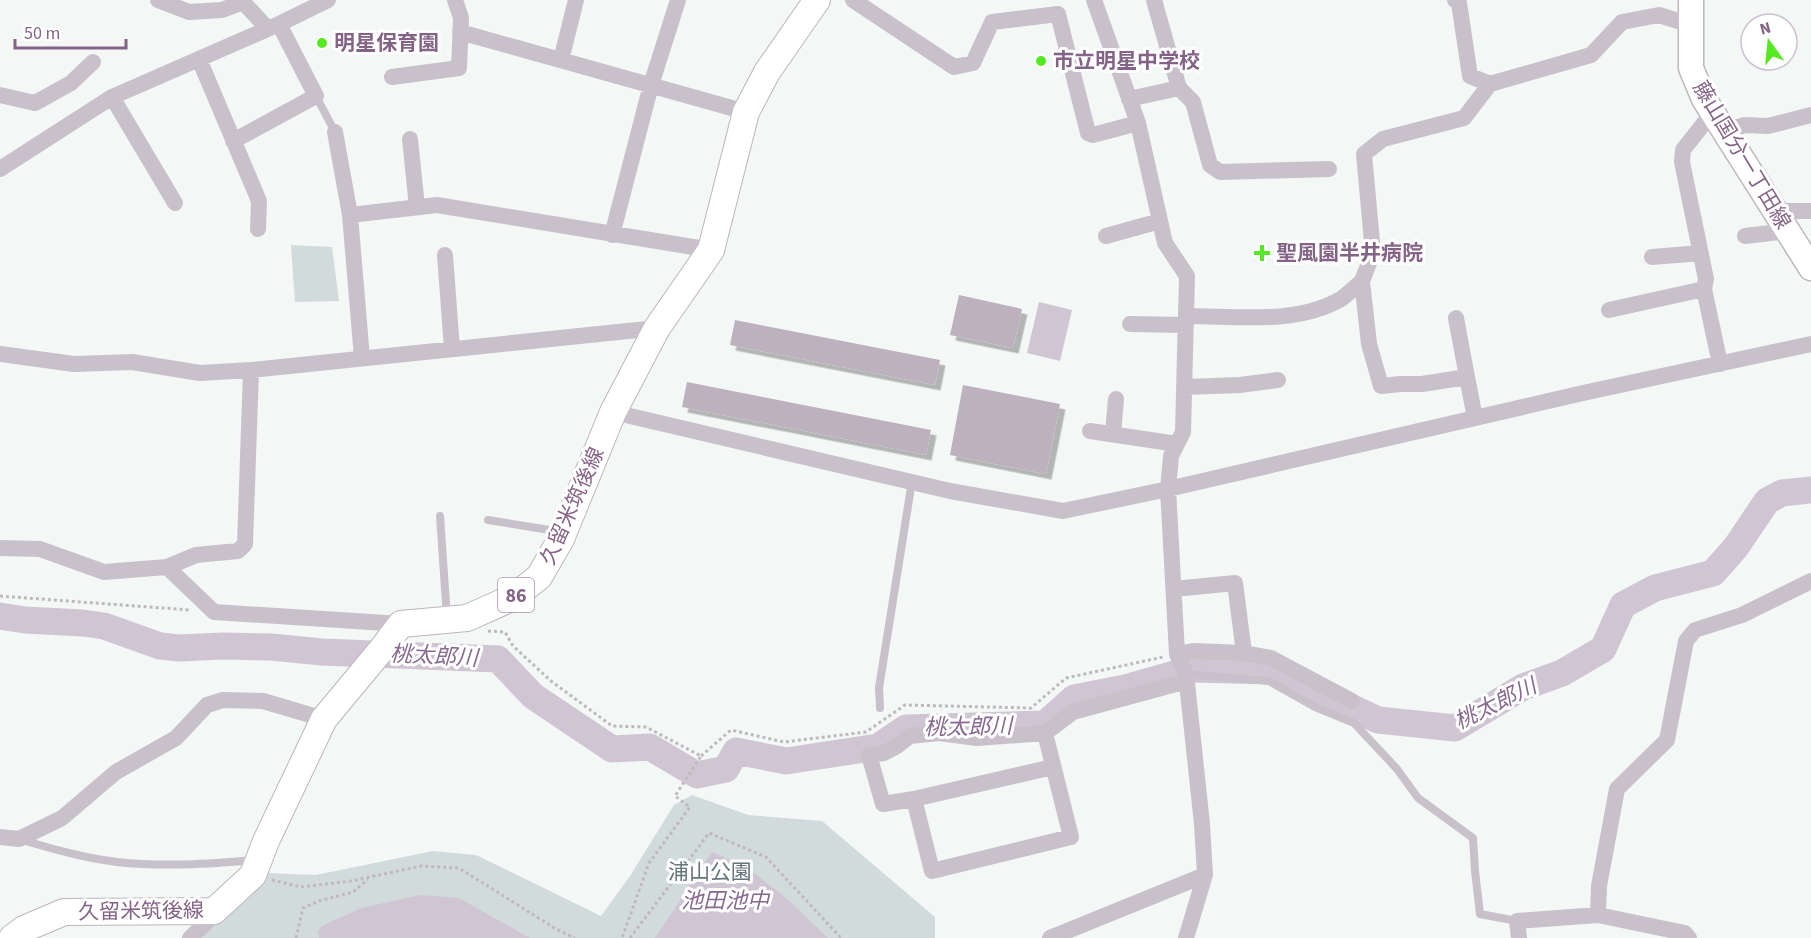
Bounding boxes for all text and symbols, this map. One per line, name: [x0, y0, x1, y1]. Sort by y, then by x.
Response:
scale bar: [15, 12, 126, 50]
north arrow: [1739, 12, 1799, 72]
text: N: [1757, 16, 1773, 40]
text: 50 m: [24, 21, 60, 46]
place label: 明星保育園: [334, 28, 439, 58]
marker: 明星保育園: [315, 36, 329, 50]
place label: 市立明星中学校: [1053, 46, 1200, 76]
marker: 市立明星中学校: [1034, 54, 1048, 68]
street label: 藤山国分一丁田線: [1686, 75, 1798, 235]
place label: 聖風園半井病院: [1276, 238, 1423, 268]
marker: 聖風園半井病院: [1253, 244, 1271, 262]
street label: 久留米筑後線: [533, 442, 611, 570]
road number: 86: [498, 578, 534, 612]
water label: 桃太郎川: [389, 638, 481, 674]
water label: 桃太郎川: [1449, 669, 1544, 738]
water label: 桃太郎川: [924, 710, 1014, 744]
park label: 浦山公園: [668, 857, 752, 887]
water label: 池田池中: [681, 885, 771, 917]
street label: 久留米筑後線: [78, 895, 204, 927]

